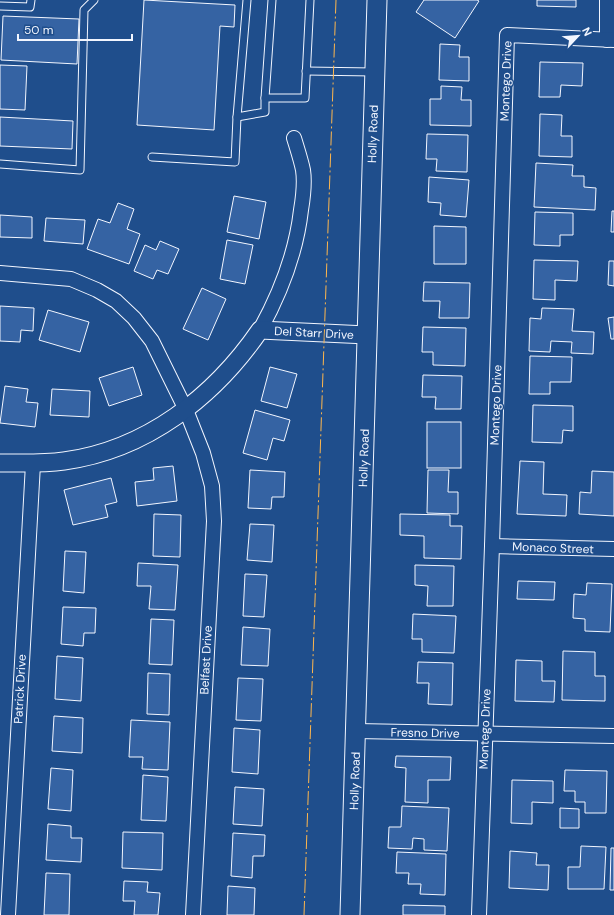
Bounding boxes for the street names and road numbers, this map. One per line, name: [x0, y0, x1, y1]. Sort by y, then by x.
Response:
street label: Montego Drive: [497, 40, 515, 122]
street label: Holly Road: [364, 105, 382, 163]
street label: Del Starr Drive: [274, 323, 354, 343]
street label: Montego Drive: [487, 364, 505, 446]
street label: Holly Road: [355, 429, 373, 487]
street label: Monaco Street: [512, 539, 594, 557]
street label: Belfast Drive: [196, 625, 216, 695]
street label: Patrick Drive: [10, 654, 30, 724]
street label: Montego Drive: [476, 688, 494, 770]
street label: Fresno Drive: [390, 724, 460, 742]
street label: Holly Road: [346, 752, 364, 810]

